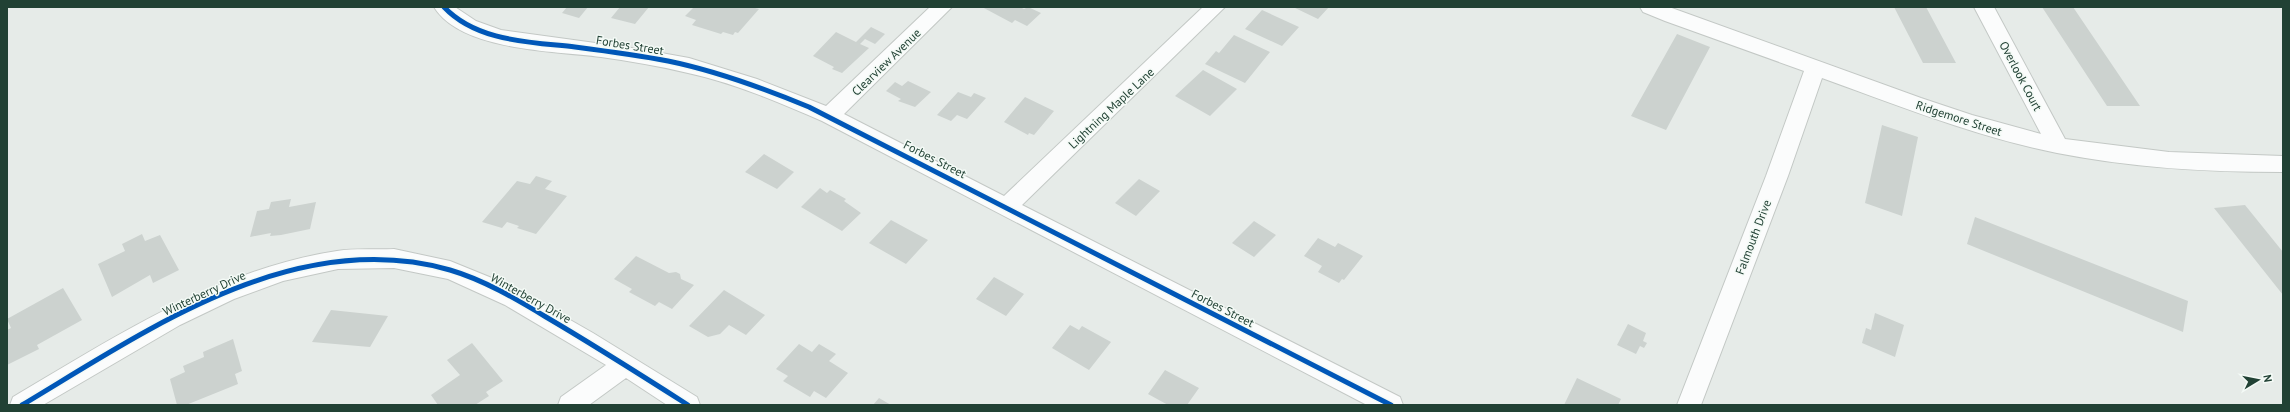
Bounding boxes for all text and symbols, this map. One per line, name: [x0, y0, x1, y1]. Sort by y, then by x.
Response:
street label: Clearview Avenue: [848, 25, 924, 99]
street label: Forbes Street: [595, 32, 665, 58]
street label: Overlook Court: [1996, 39, 2046, 113]
street label: Lightning Maple Lane: [1065, 64, 1157, 152]
street label: Ridgemore Street: [1914, 97, 2004, 139]
street label: Forbes Street: [901, 137, 969, 181]
street label: Falmouth Drive: [1732, 197, 1774, 277]
street label: Winterberry Drive: [160, 267, 248, 319]
street label: Winterberry Drive: [488, 270, 574, 326]
street label: Forbes Street: [1189, 286, 1257, 330]
north arrow: [2238, 360, 2278, 400]
text: N: [2260, 373, 2275, 383]

